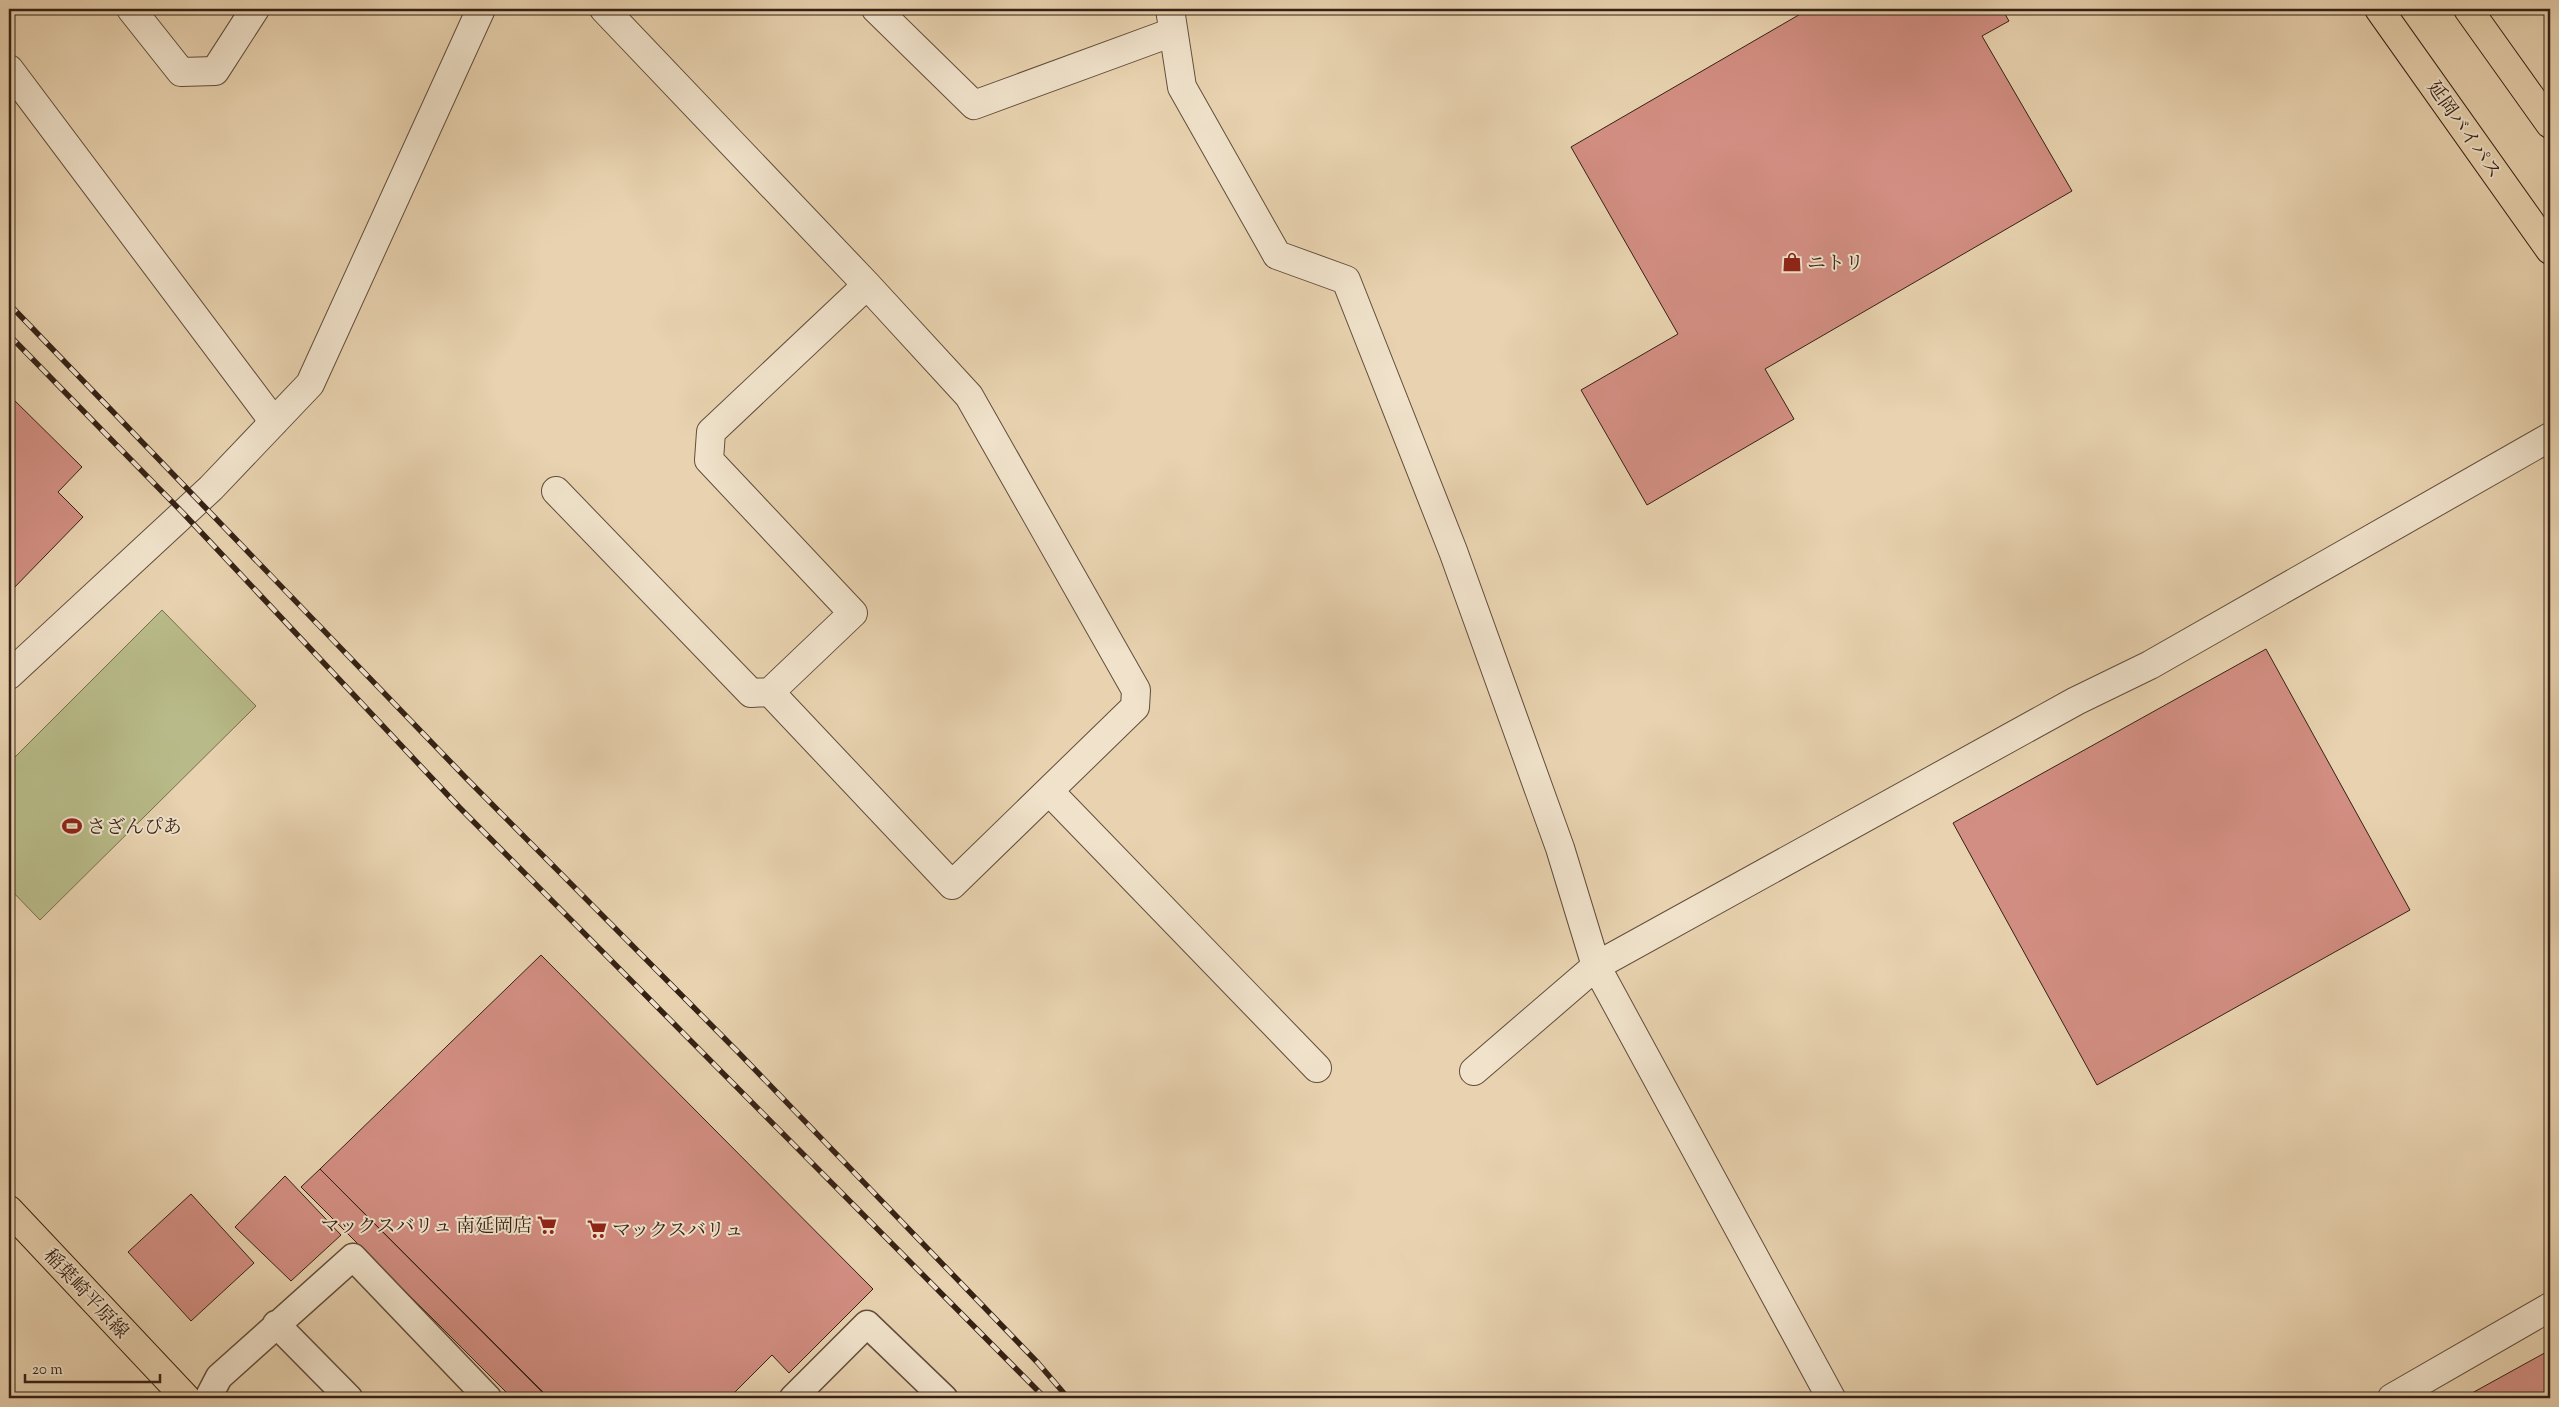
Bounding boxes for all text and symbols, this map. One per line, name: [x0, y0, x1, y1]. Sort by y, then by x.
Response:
street label: 延岡バイパス: [2419, 76, 2507, 185]
shop icon: ニトリ: [1781, 251, 1803, 273]
place label: ニトリ: [1807, 251, 1864, 278]
sports icon: さざんぴあ: [61, 815, 83, 837]
place label: さざんぴあ: [87, 815, 182, 842]
place label: マックスバリュ 南延岡店: [320, 1214, 532, 1241]
supermarket icon: マックスバリュ 南延岡店: [536, 1214, 558, 1236]
supermarket icon: マックスバリュ: [586, 1218, 608, 1240]
place label: マックスバリュ: [612, 1218, 743, 1245]
street label: 稲葉崎平原線: [36, 1244, 134, 1346]
scale bar: [25, 1352, 160, 1384]
text: 20 m: [32, 1360, 63, 1381]

